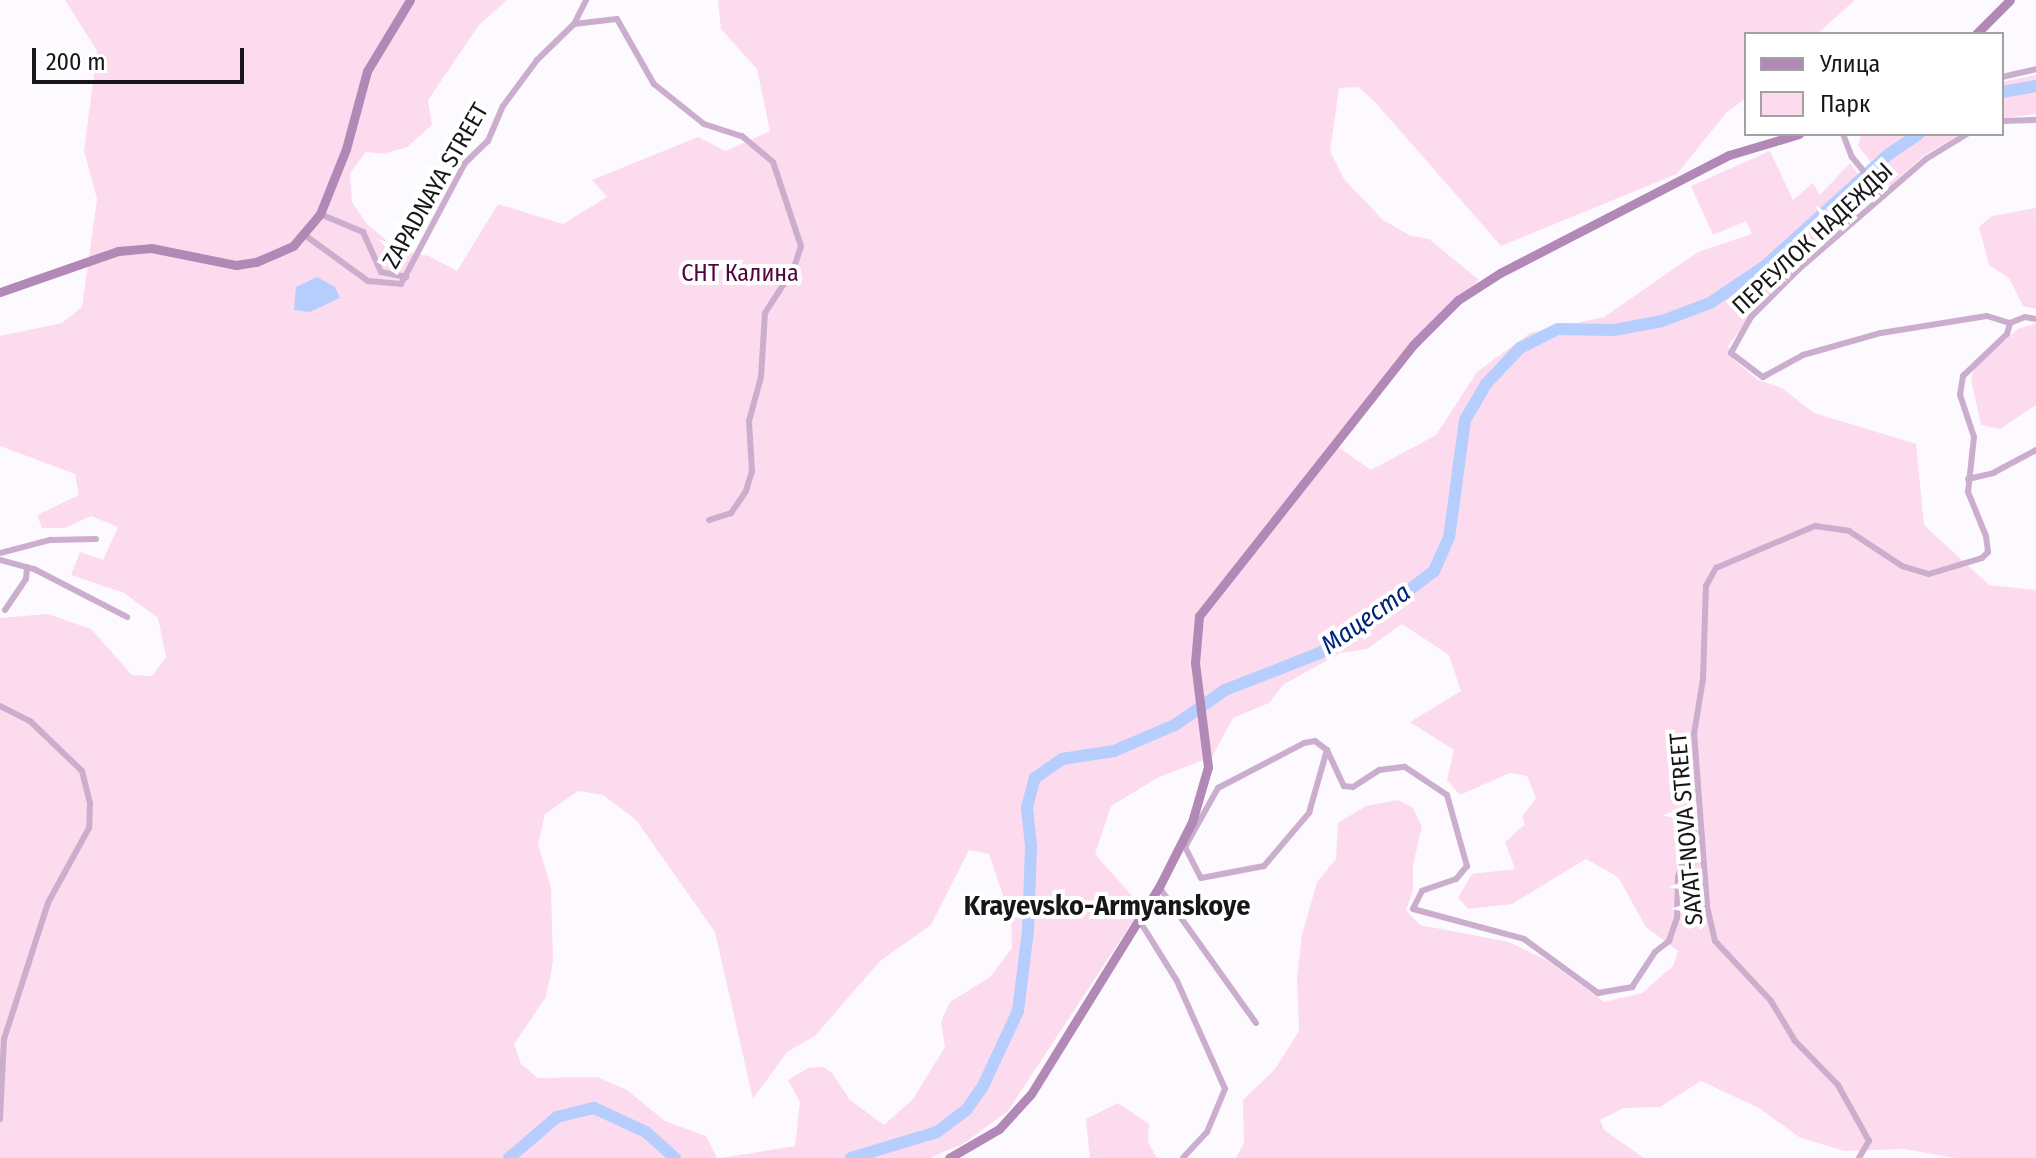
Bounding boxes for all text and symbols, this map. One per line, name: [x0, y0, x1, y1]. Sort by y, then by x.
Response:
scale bar: [36, 32, 248, 82]
legend: [1744, 32, 2004, 136]
text: 200 m: [46, 48, 106, 76]
text: Улица: [1820, 50, 1880, 78]
text: Парк: [1820, 90, 1870, 118]
street label: ZAPADNAYA STREET: [377, 98, 495, 274]
street label: ПЕРЕУЛОК НАДЕЖДЫ: [1727, 157, 1899, 321]
park label: СНТ Калина: [681, 260, 799, 288]
water label: Мацеста: [1315, 577, 1417, 661]
street label: SAYAT-NOVA STREET: [1664, 732, 1710, 926]
district label: Krayevsko-Armyanskoye: [964, 889, 1250, 923]

